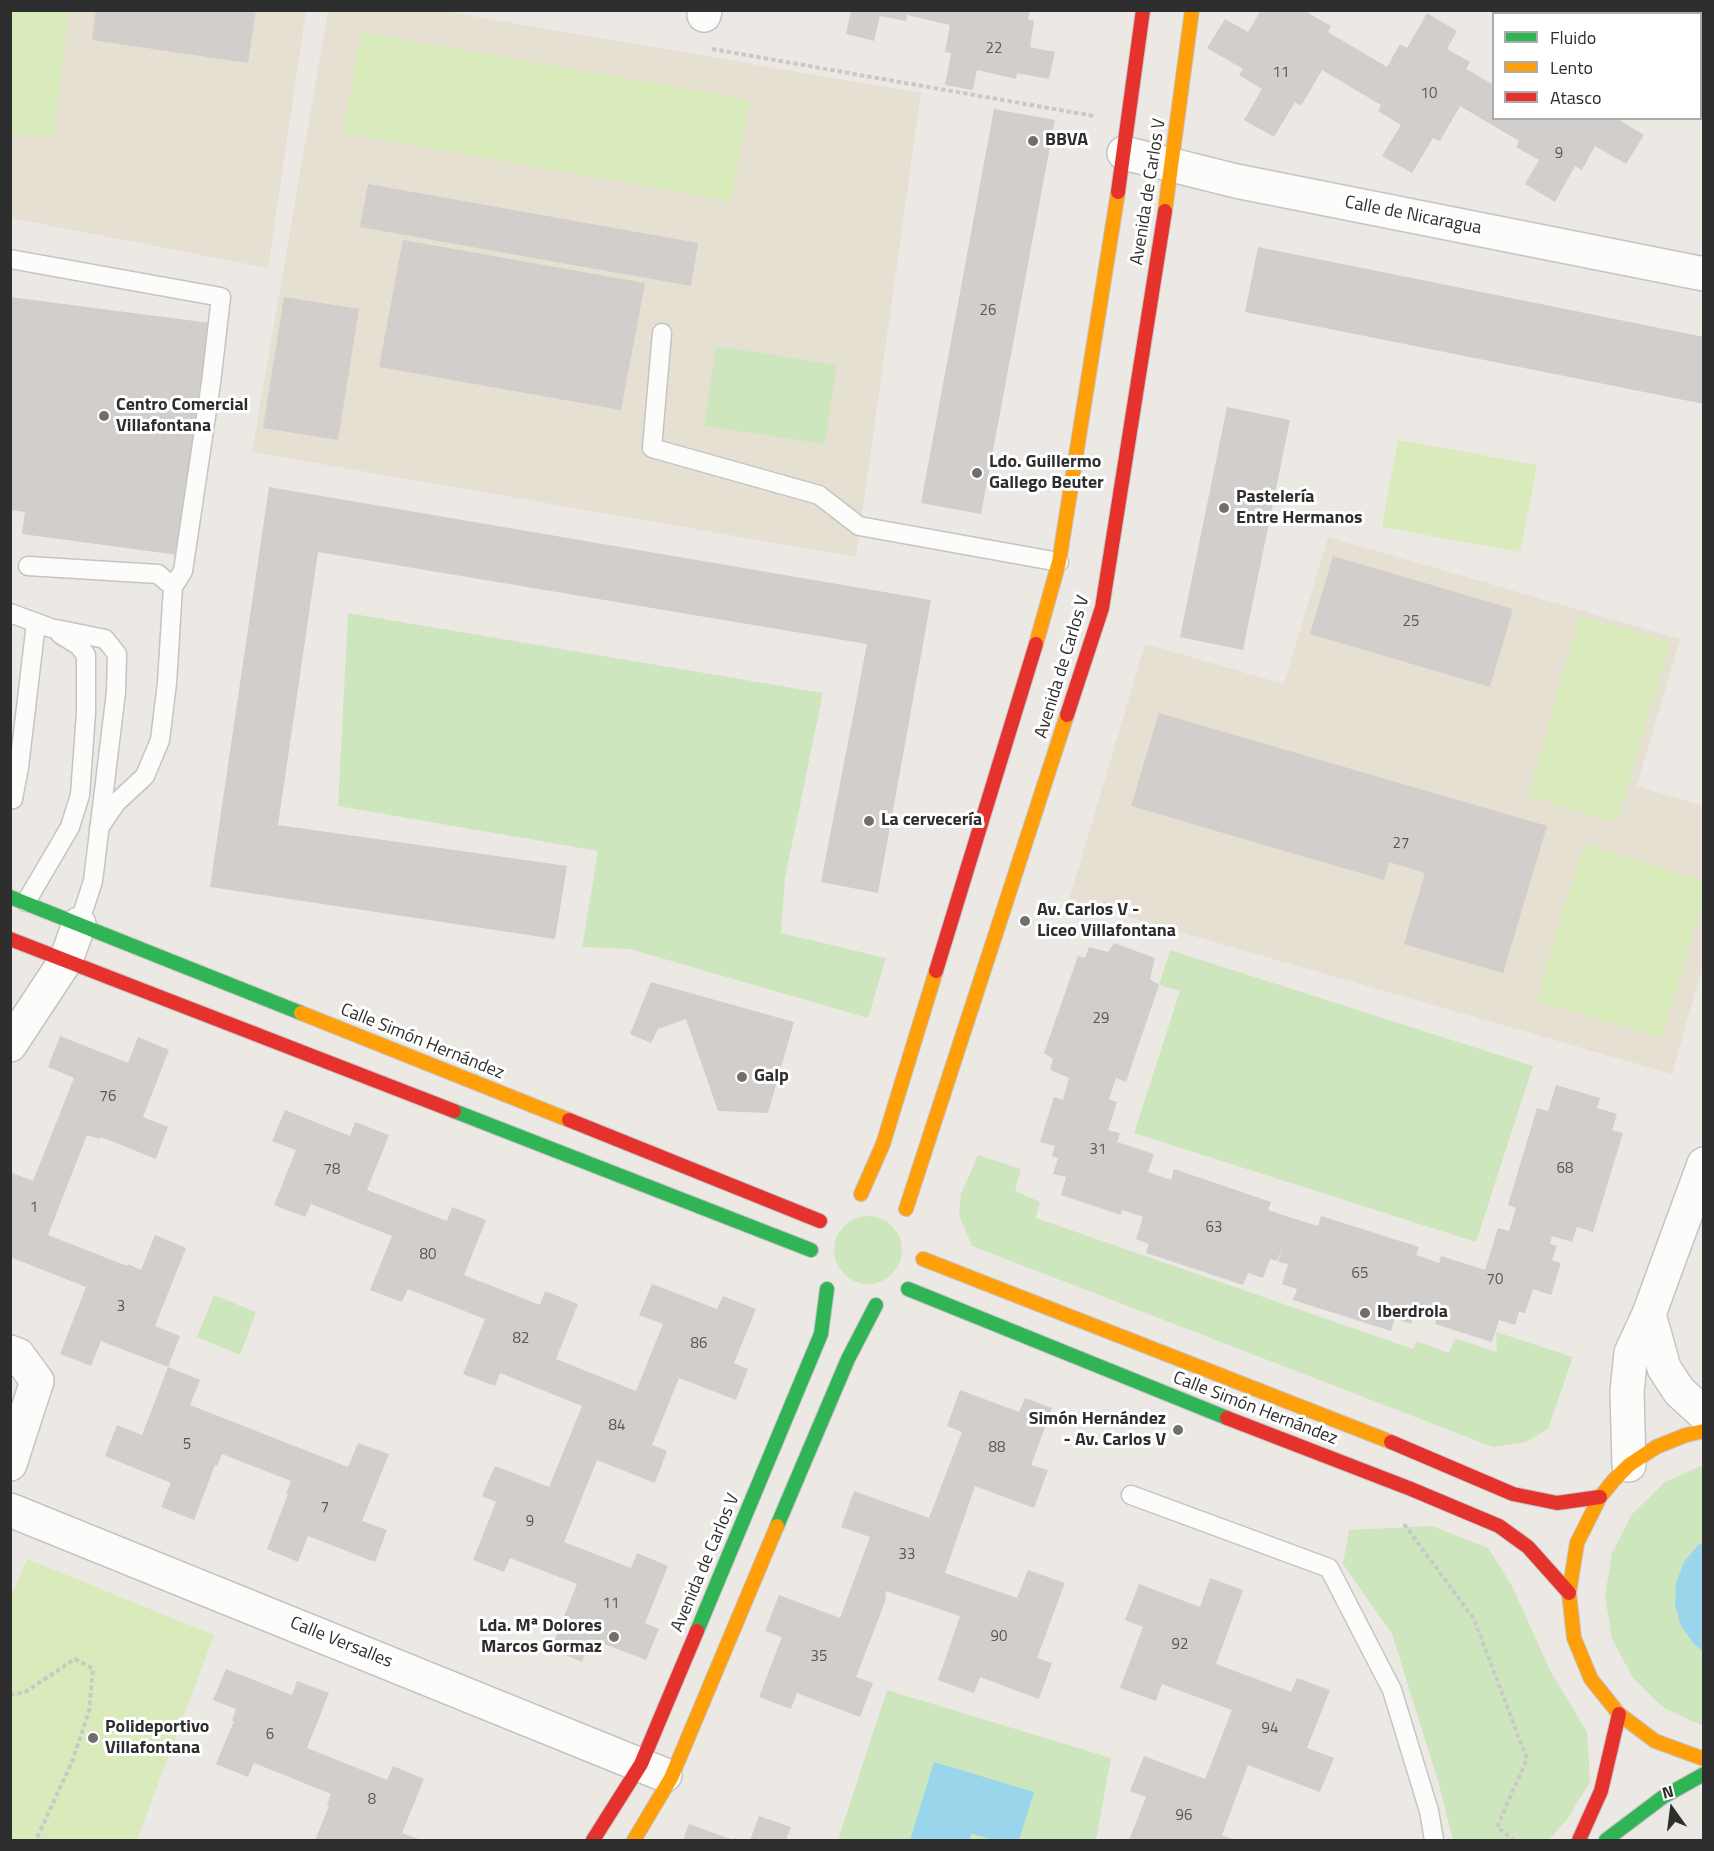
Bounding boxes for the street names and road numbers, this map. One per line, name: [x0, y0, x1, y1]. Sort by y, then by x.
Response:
street label: Avenida de Carlos V: [1127, 117, 1171, 267]
street label: Calle de Nicaragua: [1343, 192, 1483, 240]
street label: Avenida de Carlos V: [1031, 593, 1095, 741]
street label: Calle Simón Hernández: [337, 999, 507, 1085]
street label: Calle Simón Hernández: [1170, 1368, 1340, 1450]
street label: Avenida de Carlos V: [667, 1491, 745, 1635]
street label: Calle Versalles: [287, 1613, 395, 1673]

